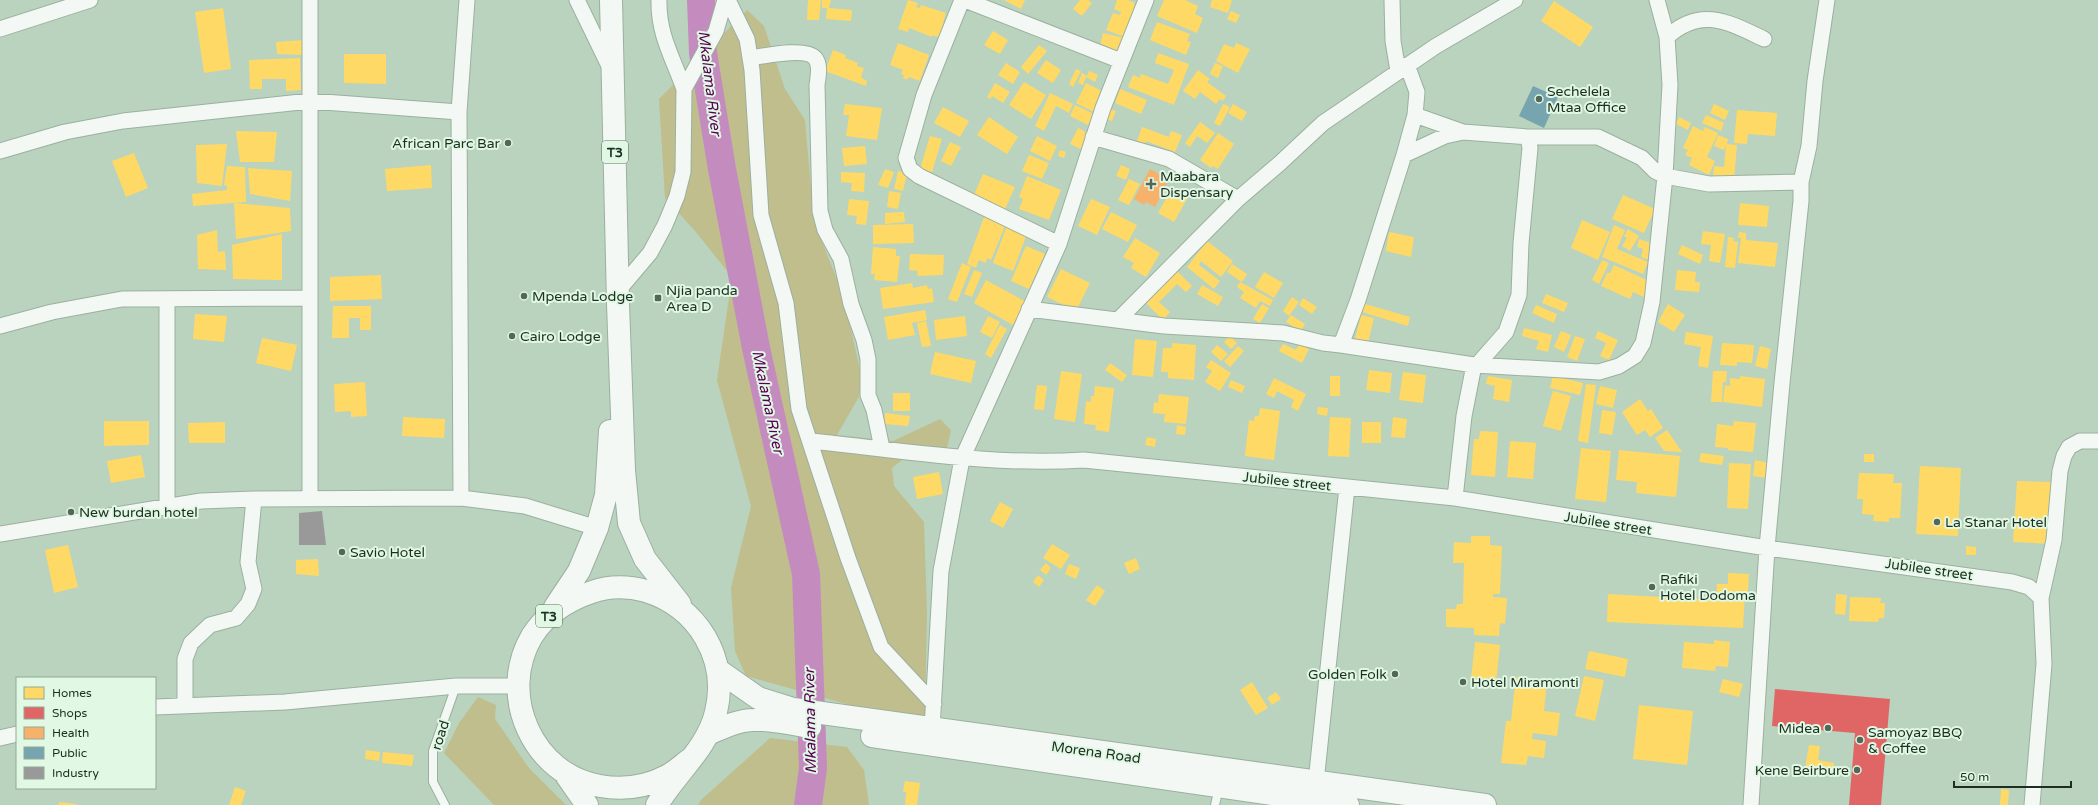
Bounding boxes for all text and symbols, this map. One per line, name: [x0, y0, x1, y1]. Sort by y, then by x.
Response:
water label: Mkalama River: [695, 30, 726, 139]
place label: Sechelela Mtaa Office: [1547, 83, 1626, 116]
marker: Sechelela Mtaa Office: [1534, 94, 1544, 104]
place label: African Parc Bar: [392, 135, 501, 152]
marker: African Parc Bar: [503, 138, 513, 148]
road number: T3: [602, 141, 628, 163]
place label: Maabara Dispensary: [1160, 168, 1234, 201]
marker: Maabara Dispensary: [1145, 178, 1157, 190]
place label: Njia panda Area D: [666, 282, 738, 315]
place label: Mpenda Lodge: [532, 288, 633, 305]
marker: Mpenda Lodge: [519, 291, 529, 301]
marker: Njia panda Area D: [653, 293, 663, 303]
place label: Cairo Lodge: [520, 328, 601, 345]
marker: Cairo Lodge: [507, 331, 517, 341]
water label: Mkalama River: [748, 349, 788, 458]
street label: Jubilee street: [1242, 468, 1333, 495]
place label: New burdan hotel: [79, 504, 198, 521]
marker: New burdan hotel: [66, 507, 76, 517]
street label: Jubilee street: [1563, 508, 1654, 539]
place label: La Stanar Hotel: [1945, 514, 2047, 531]
marker: La Stanar Hotel: [1932, 517, 1942, 527]
place label: Savio Hotel: [350, 544, 425, 561]
marker: Savio Hotel: [337, 547, 347, 557]
street label: Jubilee street: [1884, 555, 1975, 584]
place label: Rafiki Hotel Dodoma: [1660, 571, 1756, 604]
marker: Rafiki Hotel Dodoma: [1647, 582, 1657, 592]
road number: T3: [536, 605, 562, 627]
water label: Mkalama River: [800, 666, 820, 774]
place label: Golden Folk: [1308, 666, 1387, 683]
marker: Golden Folk: [1390, 669, 1400, 679]
place label: Hotel Miramonti: [1471, 674, 1579, 691]
legend: [16, 677, 156, 789]
marker: Hotel Miramonti: [1458, 677, 1468, 687]
text: Homes: [52, 686, 92, 700]
text: Shops: [52, 706, 87, 720]
street label: road: [428, 718, 453, 752]
place label: Midea: [1779, 720, 1820, 737]
marker: Midea: [1823, 723, 1833, 733]
place label: Samoyaz BBQ & Coffee: [1868, 724, 1962, 757]
text: Health: [52, 726, 89, 740]
marker: Samoyaz BBQ & Coffee: [1855, 735, 1865, 745]
street label: Morena Road: [1050, 738, 1142, 767]
text: Public: [52, 746, 87, 760]
place label: Kene Beirbure: [1755, 762, 1849, 779]
scale bar: [1954, 763, 2071, 789]
marker: Kene Beirbure: [1852, 765, 1862, 775]
text: Industry: [52, 766, 99, 780]
text: 50 m: [1960, 770, 1989, 784]

